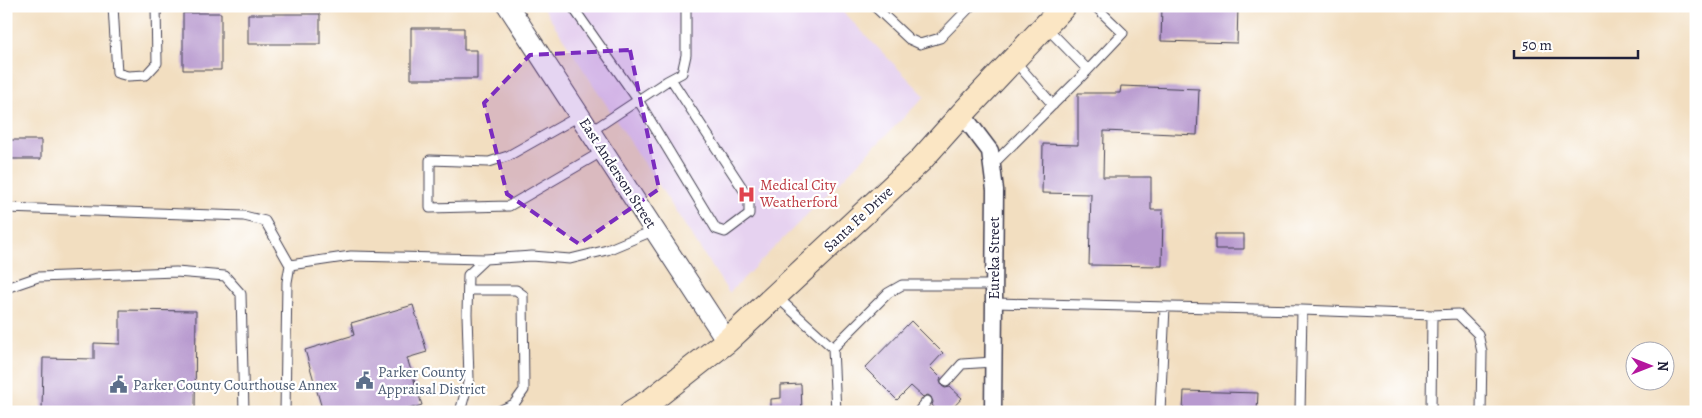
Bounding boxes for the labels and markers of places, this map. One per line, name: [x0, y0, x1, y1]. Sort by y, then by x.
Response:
place label: Medical City Weatherford: [759, 175, 839, 212]
hospital icon: Medical City Weatherford: [736, 184, 756, 204]
place label: Parker County Appraisal District: [377, 362, 486, 399]
public building icon: Parker County Appraisal District: [354, 371, 374, 391]
public building icon: Parker County Courthouse Annex: [109, 375, 129, 395]
place label: Parker County Courthouse Annex: [133, 375, 337, 395]

